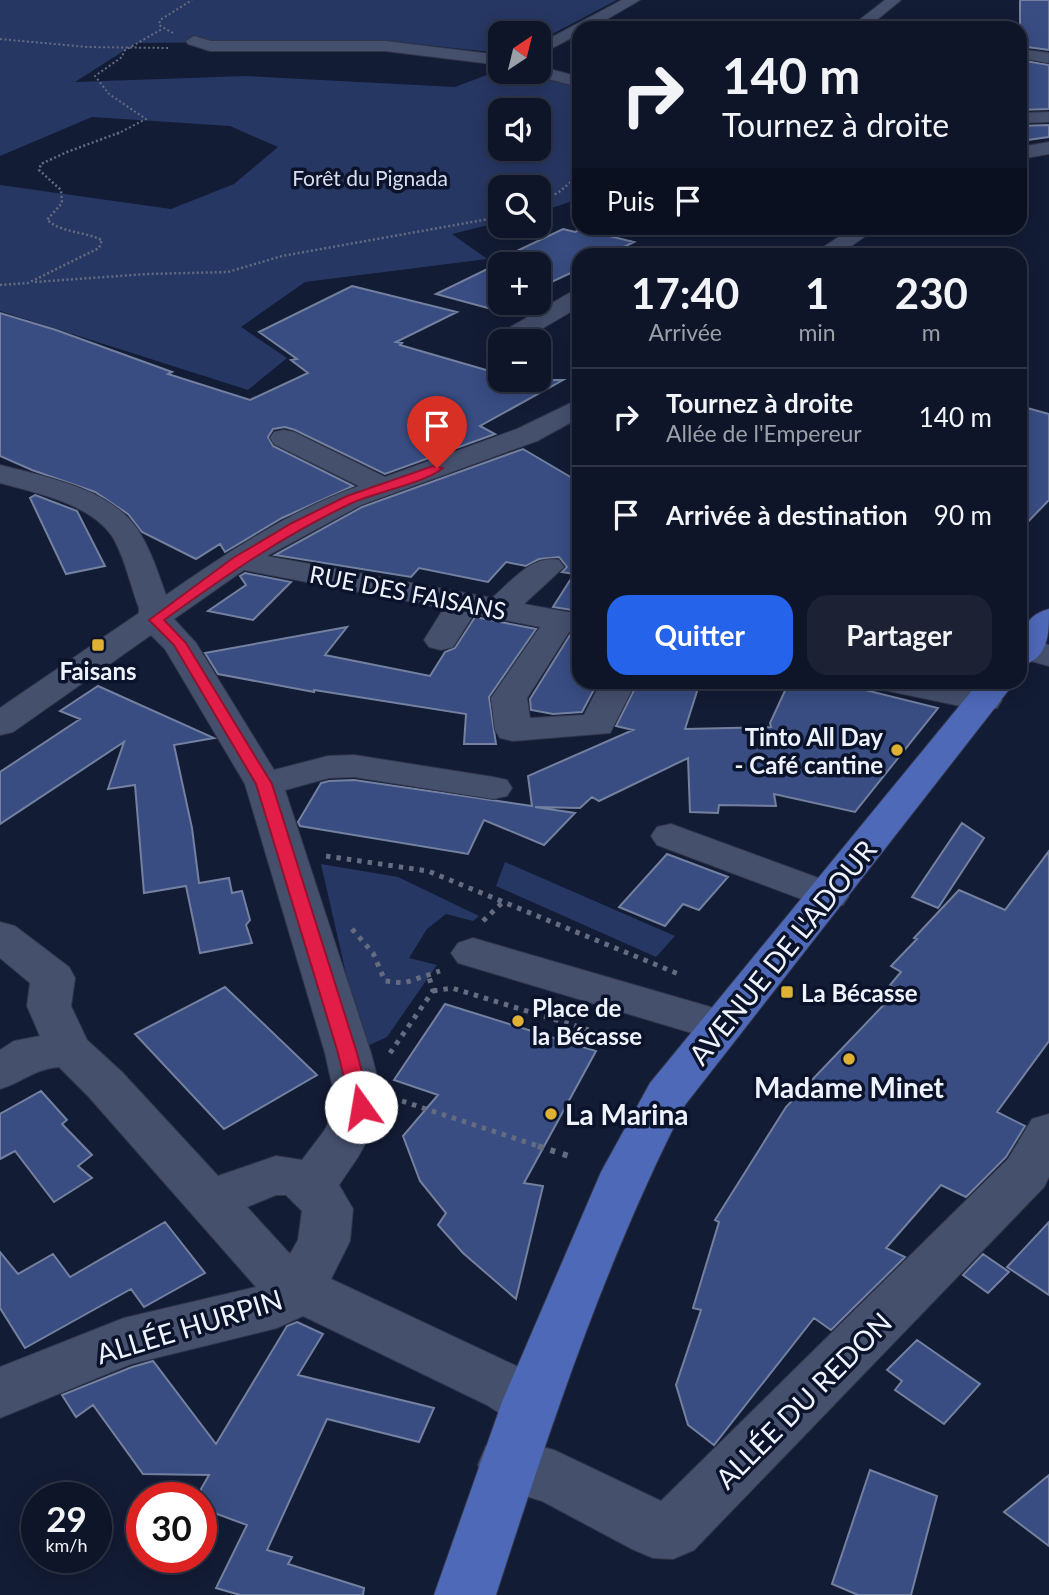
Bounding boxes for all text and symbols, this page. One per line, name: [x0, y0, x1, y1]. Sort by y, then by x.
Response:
north arrow: [488, 21, 551, 84]
map controls: [488, 21, 551, 392]
text: 140 m: [722, 46, 860, 104]
icon: right: [607, 49, 698, 140]
button: sound: [488, 98, 551, 161]
text: Tournez à droite: [722, 105, 949, 144]
park label: Forêt du Pignada: [292, 165, 448, 190]
button: search: [488, 175, 551, 238]
icon: arrive: [669, 182, 707, 220]
text: Puis: [607, 185, 655, 217]
button: +: [488, 252, 551, 315]
text: 17:40: [631, 268, 739, 318]
text: 1: [805, 268, 829, 318]
text: 230: [895, 268, 968, 318]
text: Arrivée: [648, 318, 722, 346]
text: min: [798, 318, 836, 346]
text: m: [922, 318, 941, 346]
button: −: [488, 329, 551, 392]
text: Tournez à droite: [666, 387, 853, 419]
pin: [407, 396, 467, 468]
icon: right: [607, 398, 645, 436]
text: 140 m: [919, 401, 992, 433]
icon: arrive: [418, 407, 456, 445]
text: Allée de l'Empereur: [666, 419, 862, 447]
icon: arrive: [607, 496, 645, 534]
text: Arrivée à destination: [666, 499, 908, 531]
text: 90 m: [934, 499, 992, 531]
street label: RUE DES FAISANS: [307, 559, 509, 625]
button: Quitter: [607, 595, 793, 675]
button: Partager: [807, 595, 992, 675]
marker: Faisans: [90, 637, 106, 653]
place label: Faisans: [59, 656, 137, 685]
place label: Tinto All Day - Café cantine: [735, 722, 883, 779]
marker: Tinto All Day - Café cantine: [889, 742, 905, 758]
street label: AVENUE DE L'ADOUR: [681, 833, 883, 1071]
place label: La Bécasse: [801, 978, 918, 1007]
marker: La Bécasse: [779, 984, 795, 1000]
place label: Place de la Bécasse: [532, 993, 642, 1050]
marker: Place de la Bécasse: [510, 1013, 526, 1029]
marker: Madame Minet: [841, 1051, 857, 1067]
position arrow: [324, 1070, 398, 1144]
place label: Madame Minet: [754, 1070, 945, 1104]
place label: La Marina: [565, 1097, 688, 1131]
marker: La Marina: [543, 1106, 559, 1122]
street label: ALLÉE HURPIN: [92, 1282, 286, 1370]
street label: ALLÉE DU REDON: [708, 1305, 898, 1495]
speed limit sign: 30: [126, 1482, 217, 1573]
text: 29: [46, 1497, 87, 1539]
text: km/h: [45, 1534, 88, 1556]

